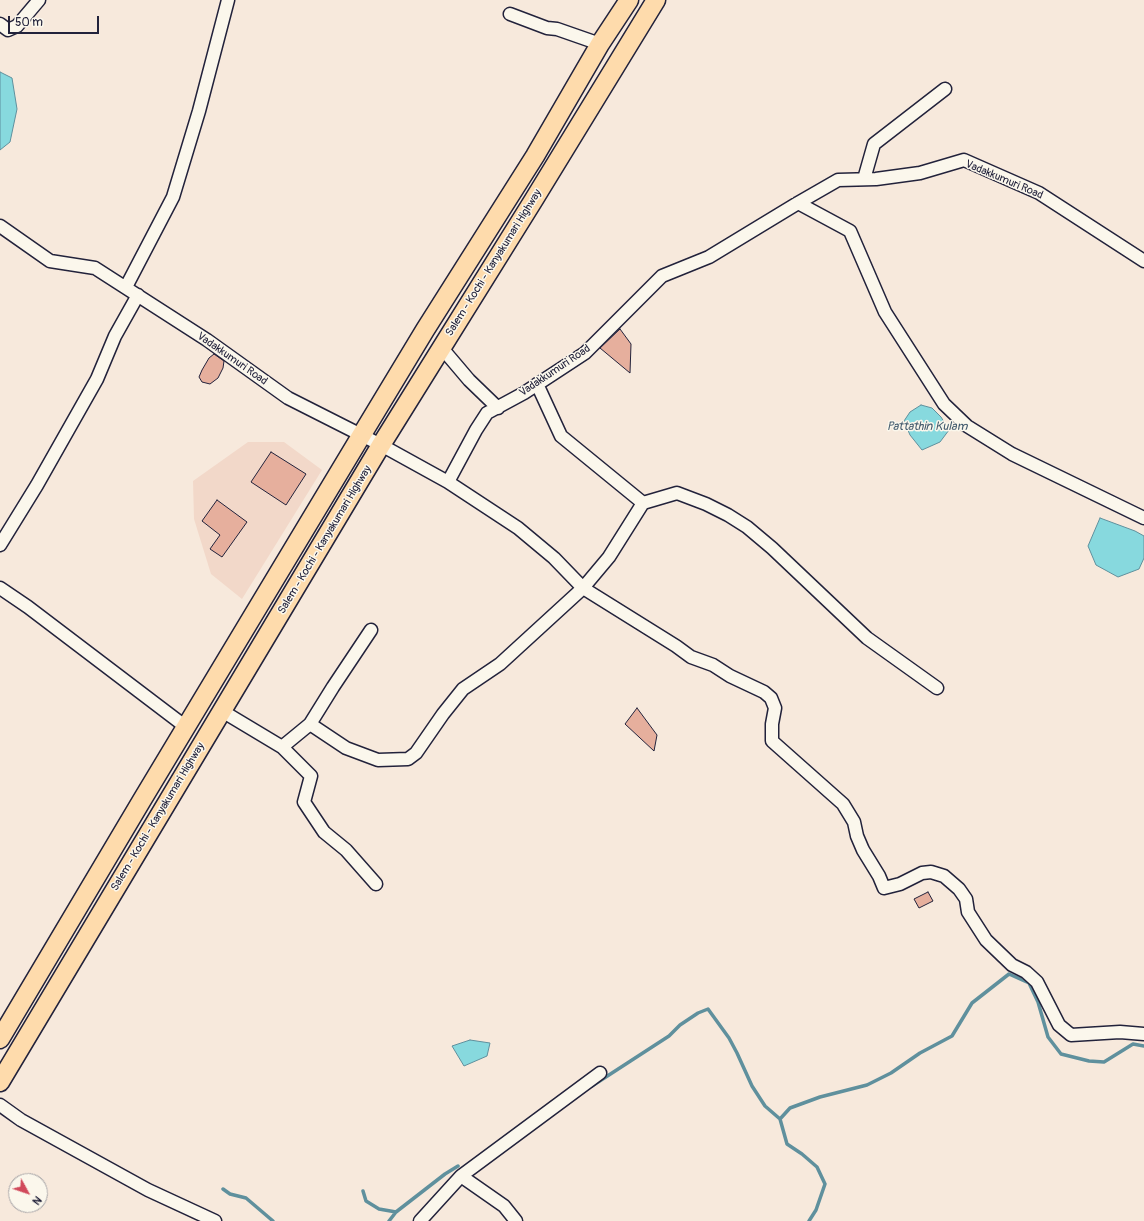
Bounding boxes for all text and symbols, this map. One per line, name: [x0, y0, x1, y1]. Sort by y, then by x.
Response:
scale bar: [10, 8, 101, 34]
text: 50 m: [15, 15, 43, 30]
street label: Vadakkumuri Road: [963, 158, 1045, 202]
street label: Salem - Kochi - Kanyakumari Highway: [443, 187, 545, 339]
street label: Vadakkumuri Road: [194, 330, 270, 388]
street label: Vadakkumuri Road: [517, 342, 593, 400]
water label: Pattathin Kulam: [887, 420, 967, 434]
street label: Salem - Kochi - Kanyakumari Highway: [275, 463, 375, 617]
street label: Salem - Kochi - Kanyakumari Highway: [108, 740, 208, 894]
north arrow: [8, 1173, 48, 1213]
text: N: [29, 1193, 44, 1207]

